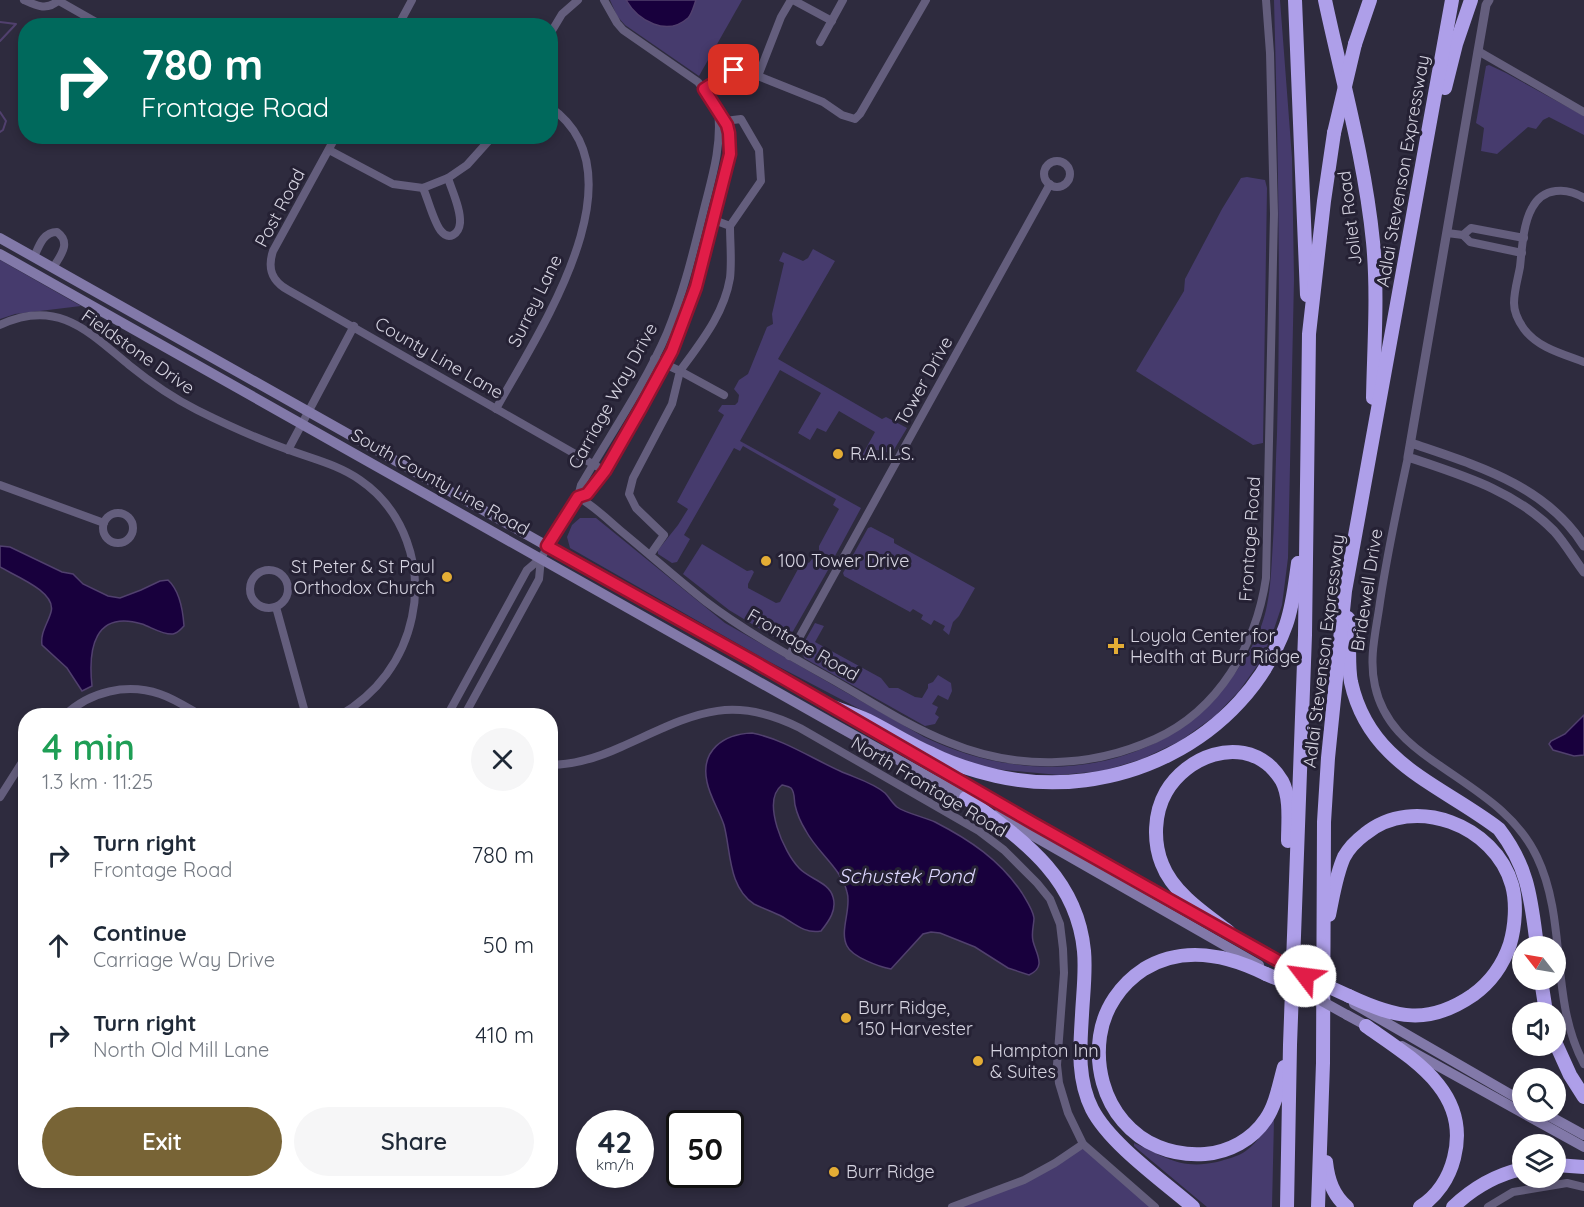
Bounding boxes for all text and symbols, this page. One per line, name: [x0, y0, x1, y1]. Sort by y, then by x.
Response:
text: 780 m: [141, 38, 263, 91]
icon: right: [42, 42, 120, 120]
pin: [708, 44, 759, 95]
icon: arrive: [717, 53, 750, 86]
street label: Adlai Stevenson Expressway: [1371, 53, 1434, 289]
text: Frontage Road: [141, 90, 329, 124]
street label: Post Road: [249, 165, 310, 251]
street label: Joliet Road: [1332, 170, 1367, 267]
street label: Surrey Lane: [502, 251, 567, 351]
street label: Fieldstone Drive: [77, 304, 199, 399]
street label: County Line Lane: [371, 311, 508, 404]
street label: Carriage Way Drive: [563, 319, 662, 473]
street label: Tower Drive: [890, 332, 957, 429]
street label: South County Line Road: [347, 423, 534, 540]
place label: R.A.I.L.S.: [850, 442, 914, 465]
marker: R.A.I.L.S.: [831, 447, 845, 461]
street label: Frontage Road: [1234, 476, 1265, 602]
street label: Bridewell Drive: [1345, 527, 1388, 653]
street label: Adlai Stevenson Expressway: [1298, 533, 1349, 769]
place label: 100 Tower Drive: [778, 549, 909, 572]
marker: 100 Tower Drive: [759, 554, 773, 568]
place label: St Peter & St Paul Orthodox Church: [291, 555, 435, 599]
marker: St Peter & St Paul Orthodox Church: [440, 570, 454, 584]
street label: Frontage Road: [743, 603, 863, 686]
place label: Loyola Center for Health at Burr Ridge: [1130, 624, 1300, 668]
marker: Loyola Center for Health at Burr Ridge: [1107, 637, 1125, 655]
text: 4 min: [42, 724, 135, 769]
button: close: [471, 728, 534, 791]
street label: North Frontage Road: [847, 731, 1011, 842]
text: 1.3 km · 11:25: [42, 769, 153, 794]
text: Turn right: [93, 829, 197, 857]
icon: right: [42, 839, 75, 872]
text: 780 m: [472, 841, 534, 869]
text: Frontage Road: [93, 857, 232, 882]
water label: Schustek Pond: [838, 863, 977, 888]
text: Continue: [93, 919, 187, 947]
icon: ahead: [42, 929, 75, 962]
text: 50 m: [483, 931, 534, 959]
north arrow: [1512, 936, 1566, 990]
map controls: [1512, 936, 1566, 1188]
position arrow: [1273, 944, 1337, 1008]
text: Carriage Way Drive: [93, 947, 275, 972]
place label: Burr Ridge, 150 Harvester: [858, 996, 973, 1040]
button: sound: [1512, 1002, 1566, 1056]
text: Turn right: [93, 1009, 197, 1037]
marker: Burr Ridge, 150 Harvester: [839, 1011, 853, 1025]
icon: right: [42, 1019, 75, 1052]
text: 410 m: [475, 1021, 534, 1049]
text: North Old Mill Lane: [93, 1037, 269, 1062]
place label: Hampton Inn & Suites: [990, 1039, 1099, 1083]
marker: Hampton Inn & Suites: [971, 1054, 985, 1068]
button: search: [1512, 1068, 1566, 1122]
button: Exit: [42, 1107, 282, 1176]
button: Share: [294, 1107, 534, 1176]
speed limit sign: 50: [666, 1110, 744, 1188]
text: 42: [598, 1123, 632, 1161]
button: layers: [1512, 1134, 1566, 1188]
text: km/h: [596, 1155, 634, 1174]
place label: Burr Ridge: [846, 1160, 935, 1183]
marker: Burr Ridge: [827, 1165, 841, 1179]

